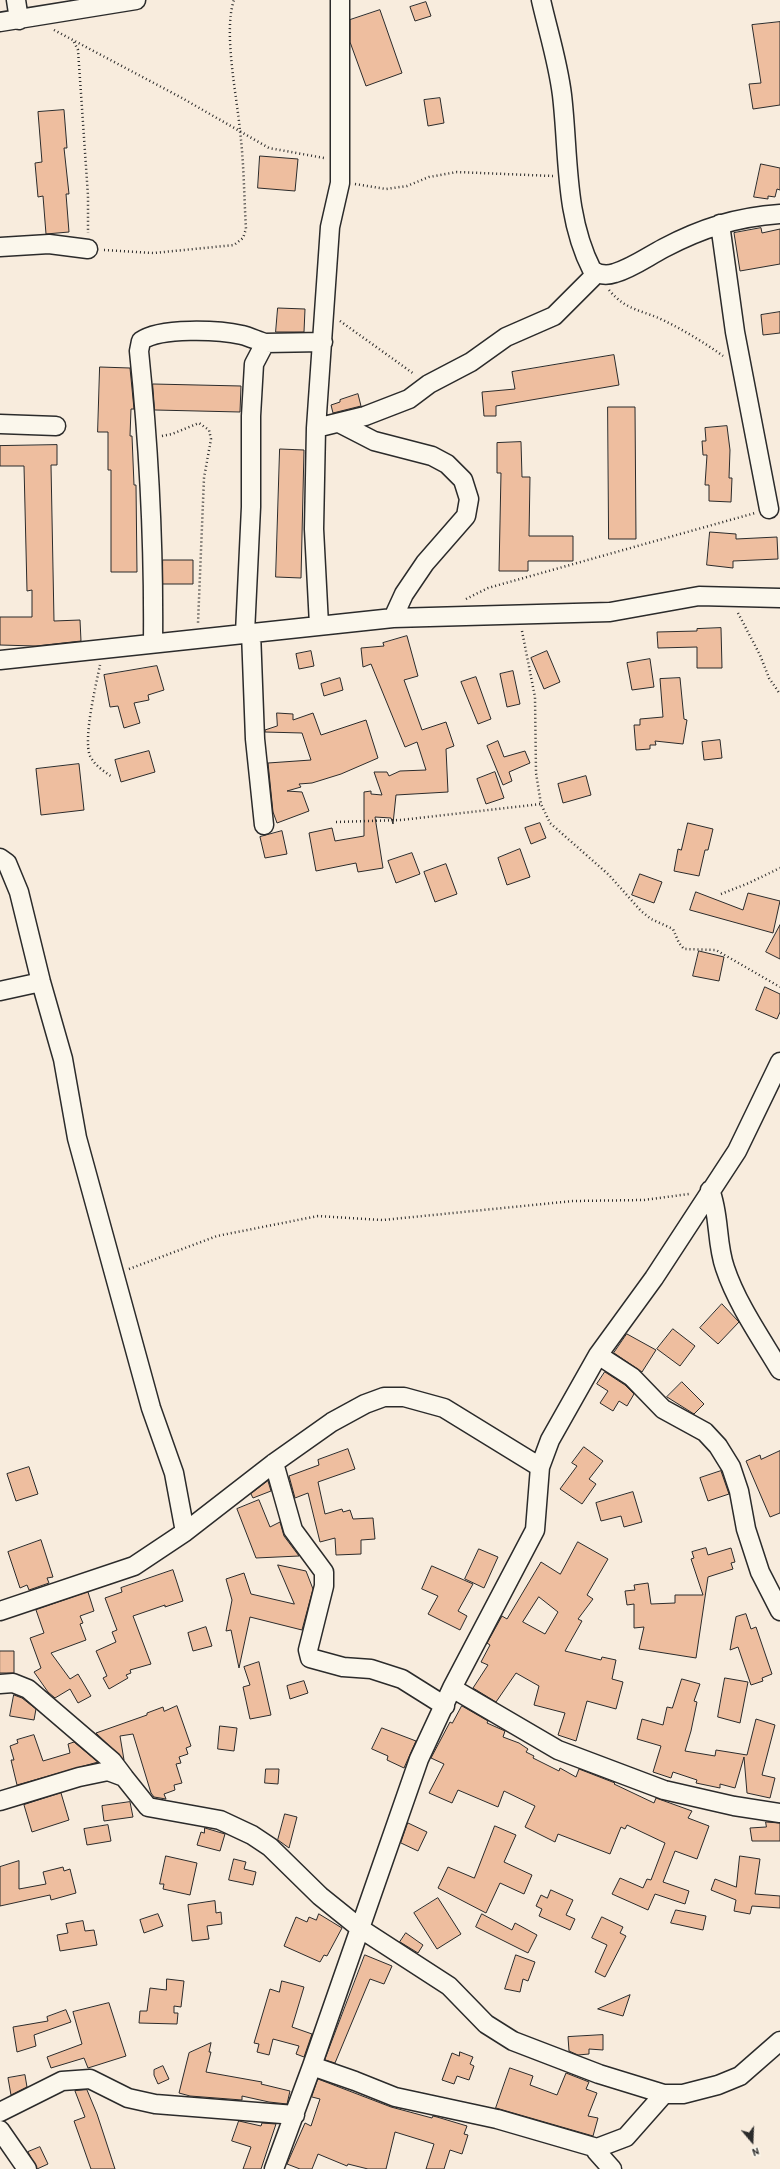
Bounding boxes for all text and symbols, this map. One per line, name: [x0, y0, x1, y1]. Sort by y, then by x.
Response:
north arrow: [732, 2121, 772, 2161]
text: N: [751, 2145, 761, 2160]

